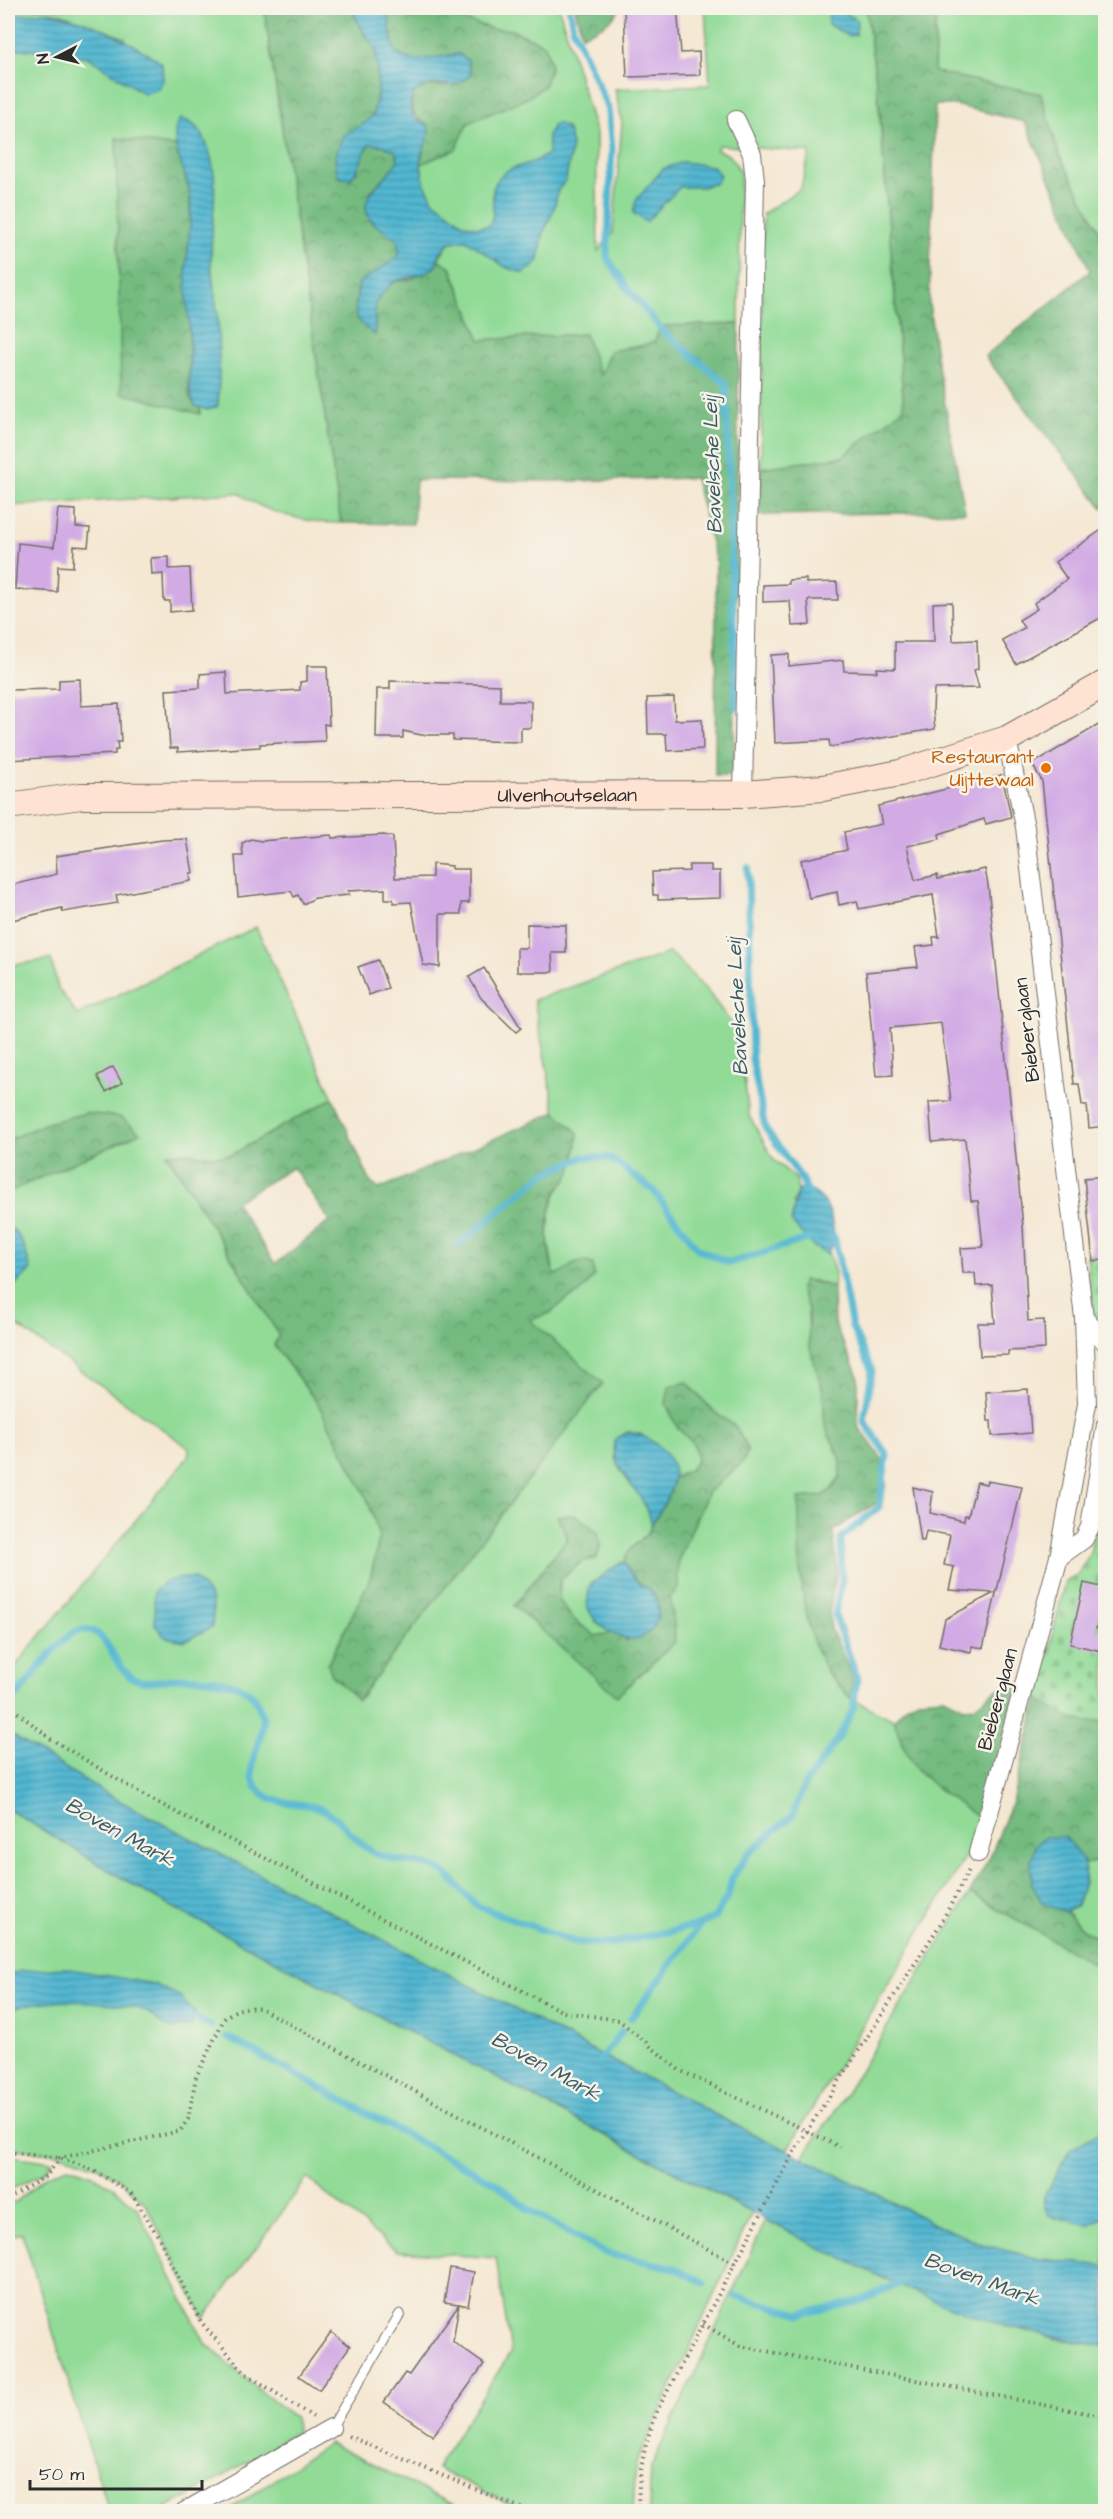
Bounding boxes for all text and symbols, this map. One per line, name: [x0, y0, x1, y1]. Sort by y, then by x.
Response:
north arrow: [27, 27, 87, 87]
text: N: [32, 52, 55, 65]
water label: Bavelsche Leij: [695, 392, 729, 534]
place label: Restaurant Uijttewaal: [931, 743, 1034, 794]
marker: Restaurant Uijttewaal: [1039, 761, 1053, 775]
street label: Ulvenhoutselaan: [498, 781, 637, 810]
water label: Bavelsche Leij: [719, 934, 756, 1077]
street label: Bieberglaan: [1007, 976, 1048, 1084]
street label: Bieberglaan: [971, 1645, 1026, 1754]
water label: Boven Mark: [60, 1791, 180, 1875]
water label: Boven Mark: [486, 2025, 606, 2109]
water label: Boven Mark: [920, 2245, 1044, 2314]
scale bar: [30, 2453, 202, 2491]
text: 50 m: [39, 2462, 84, 2487]

